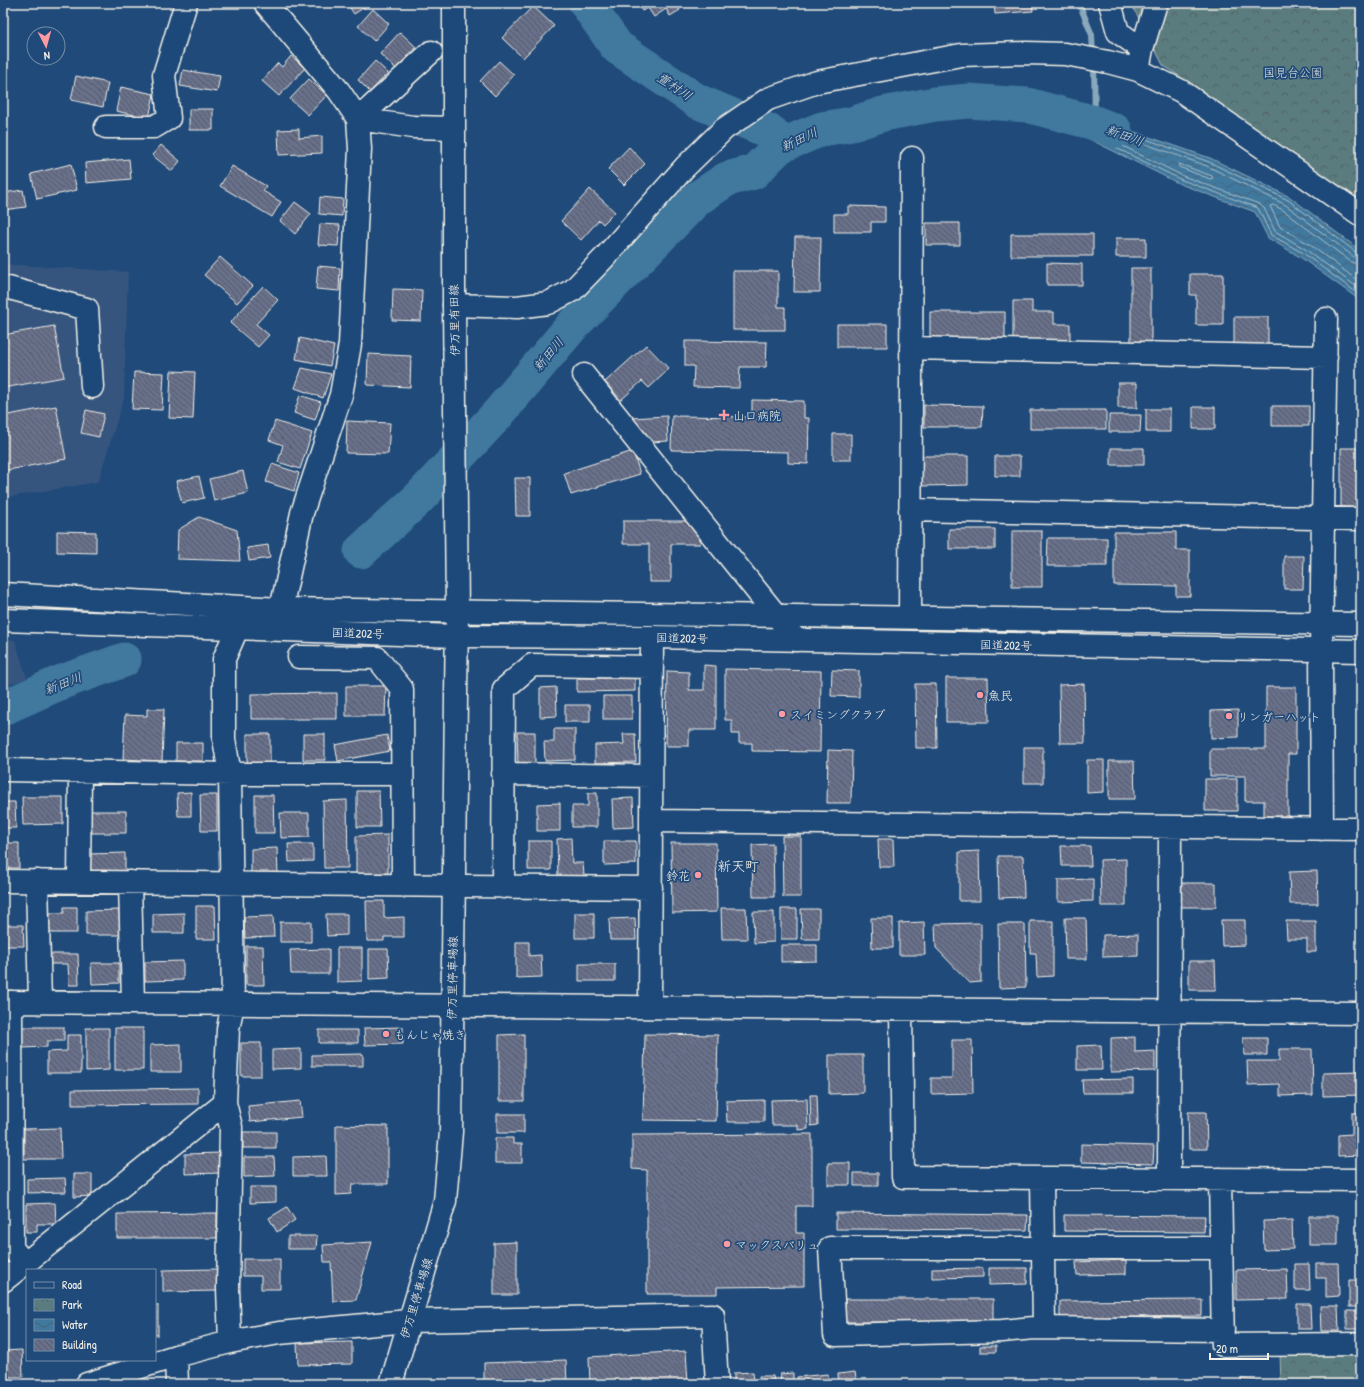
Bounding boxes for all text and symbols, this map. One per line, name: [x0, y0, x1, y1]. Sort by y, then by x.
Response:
north arrow: [26, 26, 66, 66]
text: N: [43, 49, 51, 63]
park label: 国見台公園: [1263, 64, 1323, 81]
water label: 萱村川: [654, 68, 696, 104]
water label: 新田川: [1104, 120, 1146, 150]
water label: 新田川: [778, 123, 820, 155]
street label: 伊万里有田線: [445, 284, 463, 356]
water label: 新田川: [529, 333, 567, 375]
place label: 山口病院: [733, 407, 781, 424]
marker: 山口病院: [718, 409, 730, 421]
street label: 国道202号: [331, 624, 385, 642]
street label: 国道202号: [656, 629, 708, 647]
street label: 国道202号: [980, 636, 1032, 654]
water label: 新田川: [42, 668, 84, 698]
place label: 魚民: [988, 687, 1012, 704]
marker: 魚民: [975, 690, 985, 700]
place label: スイミングクラブ: [790, 706, 886, 723]
place label: リンガーハット: [1237, 708, 1321, 725]
marker: スイミングクラブ: [777, 709, 787, 719]
marker: リンガーハット: [1224, 711, 1234, 721]
district label: 新天町: [717, 856, 759, 875]
place label: 鈴花: [666, 867, 690, 884]
marker: 鈴花: [693, 870, 703, 880]
street label: 伊万里停車場線: [443, 936, 461, 1020]
place label: もんじゃ焼き: [394, 1026, 466, 1043]
marker: もんじゃ焼き: [381, 1029, 391, 1039]
place label: マックスバリュ: [735, 1236, 819, 1253]
marker: マックスバリュ: [722, 1239, 732, 1249]
street label: 伊万里停車場線: [396, 1255, 436, 1341]
legend: [26, 1269, 156, 1361]
text: Road: [62, 1276, 82, 1293]
text: Park: [62, 1296, 82, 1313]
text: Water: [62, 1316, 88, 1333]
scale bar: [1210, 1335, 1268, 1361]
text: Building: [62, 1336, 97, 1353]
text: 20 m: [1216, 1340, 1238, 1357]

